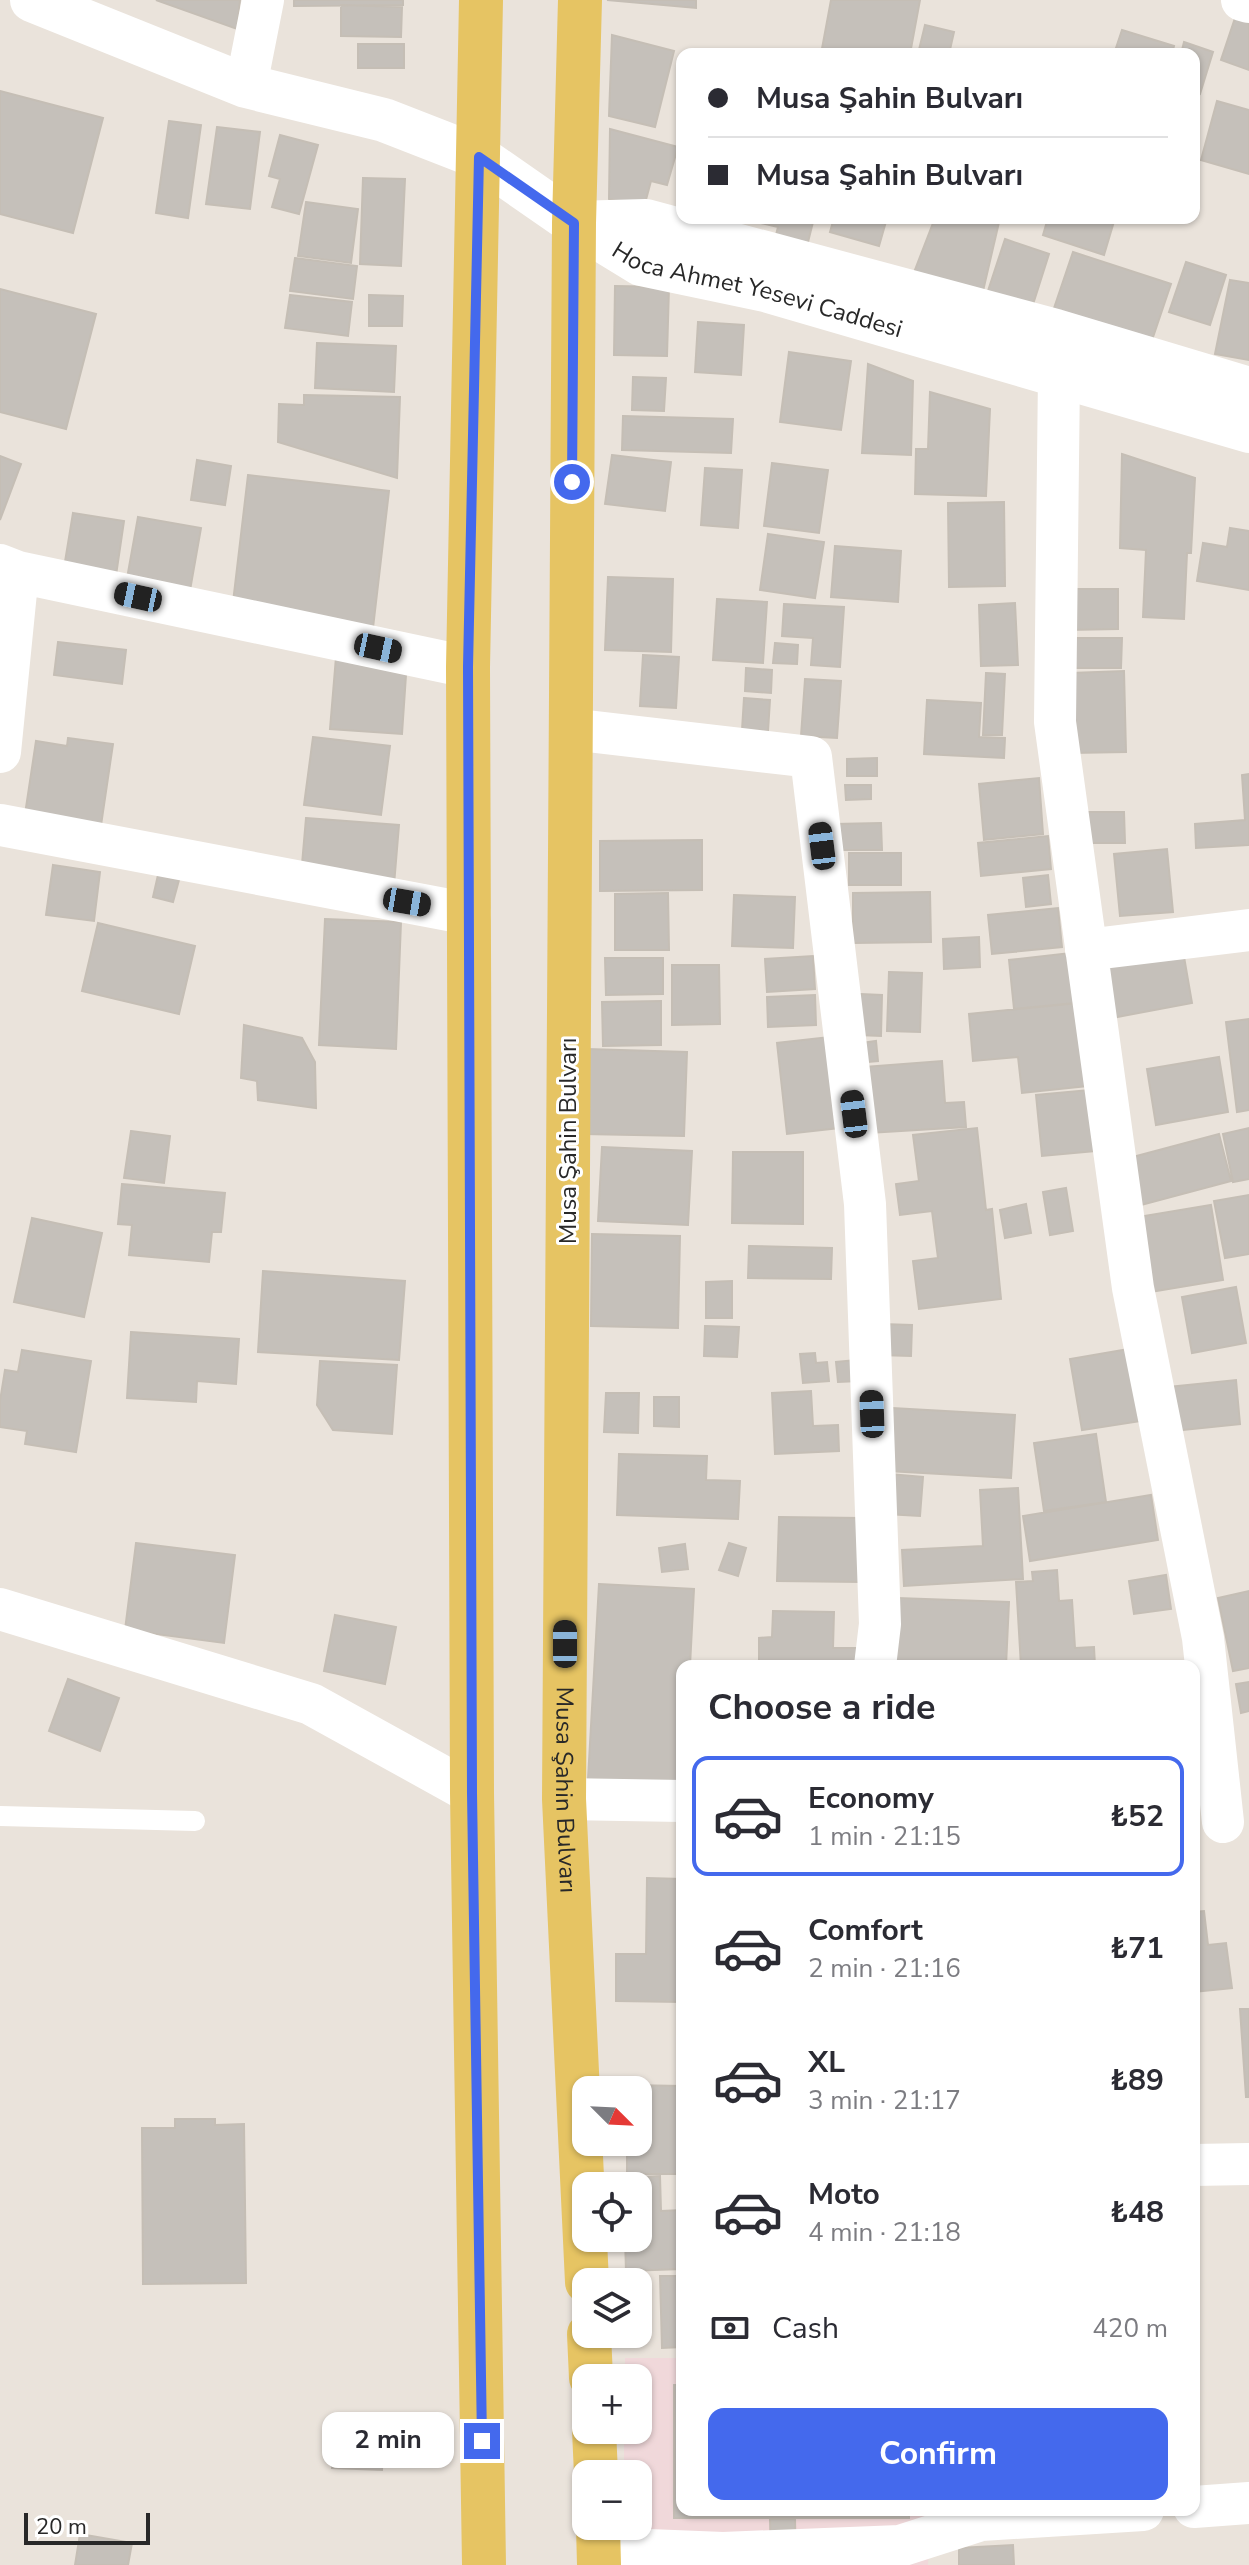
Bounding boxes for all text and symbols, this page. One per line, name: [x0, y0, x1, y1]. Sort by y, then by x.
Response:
text: Musa Şahin Bulvarı: [756, 78, 1023, 119]
text: Musa Şahin Bulvarı: [756, 155, 1023, 196]
street label: Hoca Ahmet Yesevi Caddesi: [606, 234, 906, 345]
route start: [554, 464, 590, 500]
car: [112, 580, 164, 614]
car: [352, 631, 404, 665]
car: [807, 821, 837, 871]
car: [381, 886, 433, 918]
street label: Musa Şahin Bulvarı: [552, 1038, 584, 1244]
car: [839, 1089, 869, 1139]
car: [859, 1390, 885, 1438]
car: [553, 1620, 577, 1668]
text: Choose a ride: [708, 1683, 936, 1732]
street label: Musa Şahin Bulvarı: [548, 1687, 584, 1894]
text: Economy: [808, 1778, 934, 1819]
icon: car: [712, 1780, 784, 1852]
text: ₺52: [1110, 1796, 1164, 1837]
text: 1 min · 21:15: [808, 1819, 961, 1854]
text: Comfort: [808, 1910, 923, 1951]
icon: car: [712, 1912, 784, 1984]
text: ₺71: [1110, 1928, 1164, 1969]
text: 2 min · 21:16: [808, 1951, 961, 1986]
text: XL: [808, 2042, 845, 2083]
icon: car: [712, 2044, 784, 2116]
text: ₺89: [1110, 2060, 1164, 2101]
north arrow: [572, 2076, 652, 2156]
map controls: [572, 2076, 652, 2540]
text: 3 min · 21:17: [808, 2083, 961, 2118]
button: locate: [572, 2172, 652, 2252]
text: Moto: [808, 2174, 880, 2215]
icon: car: [712, 2176, 784, 2248]
text: ₺48: [1110, 2192, 1164, 2233]
text: 4 min · 21:18: [808, 2215, 961, 2250]
button: layers: [572, 2268, 652, 2348]
icon: cash: [708, 2306, 752, 2350]
text: Cash: [772, 2308, 839, 2349]
text: 420 m: [1092, 2311, 1168, 2346]
button: +: [572, 2364, 652, 2444]
button: Confirm: [708, 2408, 1168, 2500]
callout: 2 min: [322, 2413, 454, 2469]
text: 2 min: [354, 2422, 422, 2457]
route end: [464, 2423, 500, 2459]
button: −: [572, 2460, 652, 2540]
scale bar: [24, 2509, 150, 2545]
text: 20 m: [36, 2512, 87, 2542]

